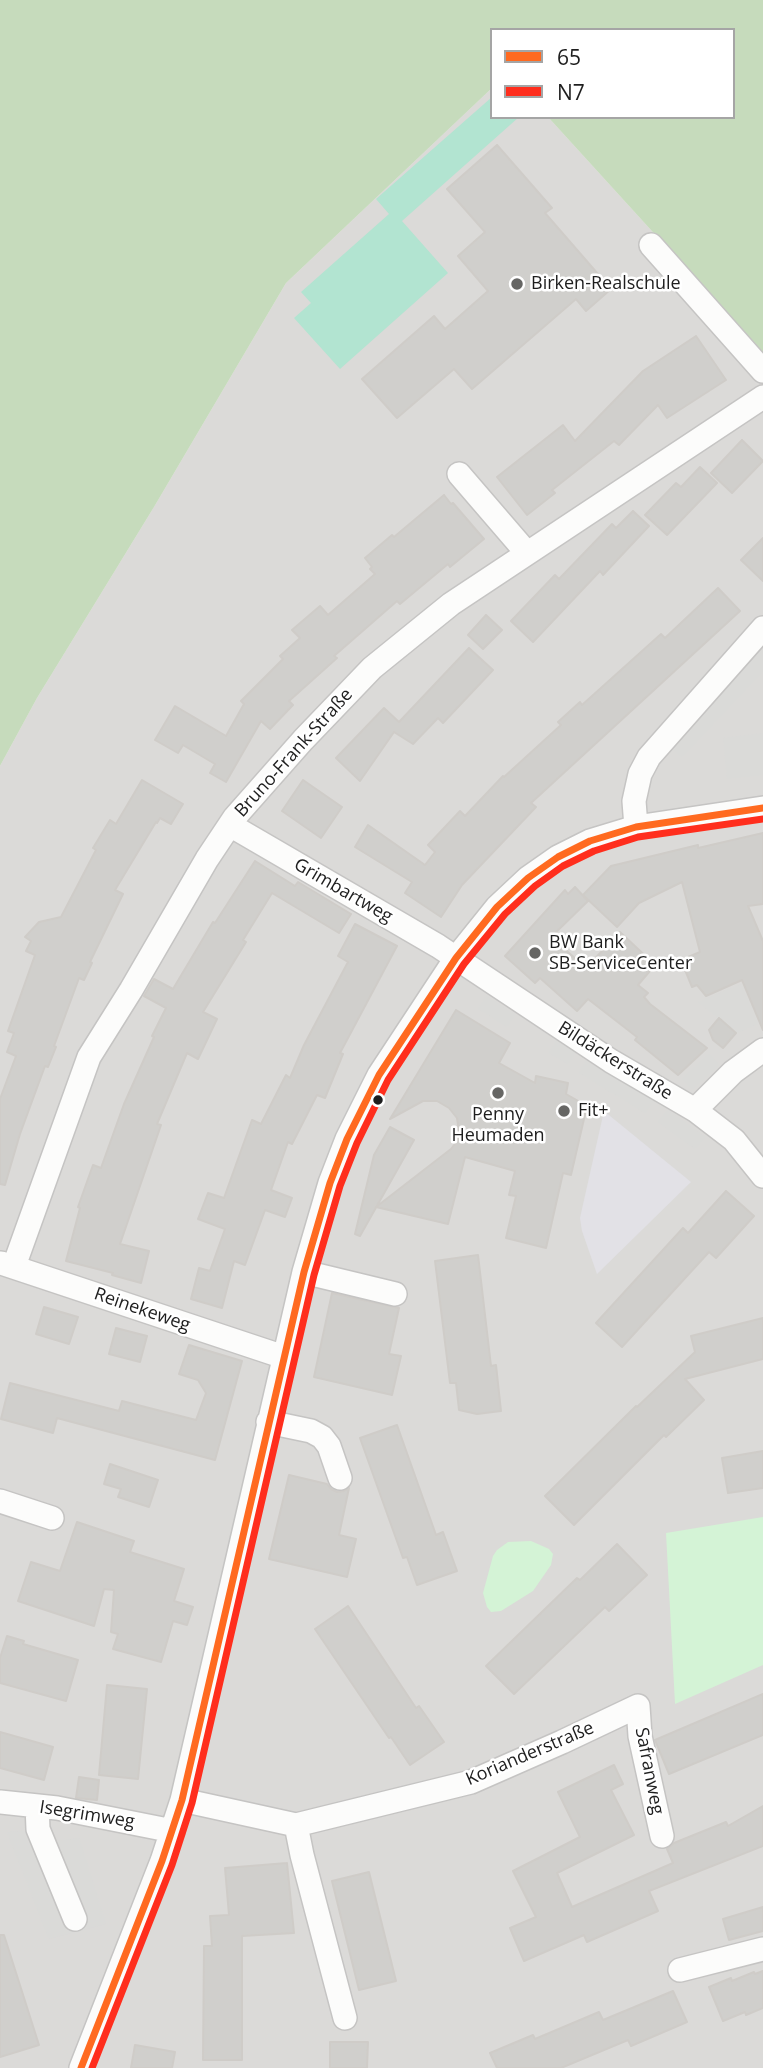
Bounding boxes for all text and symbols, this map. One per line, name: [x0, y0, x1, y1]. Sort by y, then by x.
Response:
legend: [490, 28, 735, 119]
text: 65: [557, 43, 581, 71]
text: N7: [557, 78, 585, 106]
place label: Birken-Realschule: [531, 273, 681, 295]
marker: Birken-Realschule: [509, 276, 525, 292]
street label: Bruno-Frank-Straße: [231, 684, 357, 822]
street label: Grimbartweg: [290, 854, 396, 928]
place label: BW Bank SB-ServiceCenter: [549, 932, 692, 974]
marker: BW Bank SB-ServiceCenter: [527, 945, 543, 961]
street label: Bildäckerstraße: [554, 1017, 676, 1105]
marker: Penny Heumaden: [490, 1085, 506, 1101]
unlabelled marker: [371, 1093, 385, 1107]
place label: Fit+: [578, 1100, 609, 1122]
marker: Fit+: [556, 1103, 572, 1119]
place label: Penny Heumaden: [451, 1104, 545, 1146]
street label: Reinekeweg: [91, 1283, 193, 1337]
street label: Korianderstraße: [463, 1717, 597, 1791]
street label: Safranweg: [630, 1726, 668, 1816]
street label: Isegrimweg: [38, 1797, 136, 1833]

